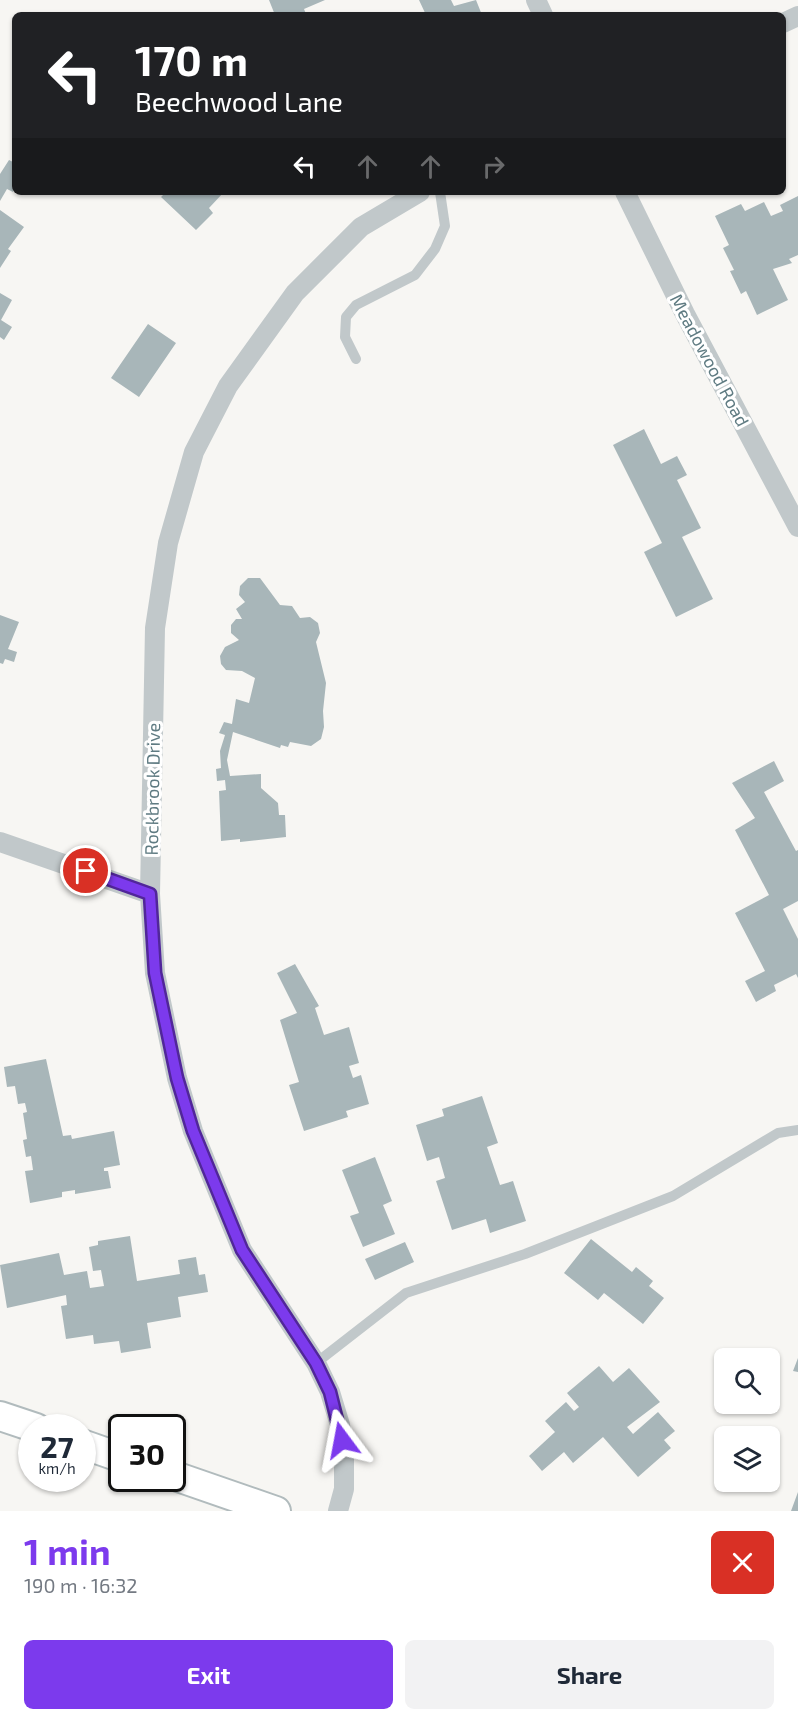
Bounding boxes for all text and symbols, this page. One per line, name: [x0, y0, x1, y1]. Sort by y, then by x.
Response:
text: 170 m: [135, 34, 248, 84]
icon: left: [36, 36, 114, 114]
text: Beechwood Lane: [135, 85, 343, 117]
icon: left: [288, 150, 321, 183]
icon: ahead: [351, 150, 384, 183]
icon: ahead: [414, 150, 447, 183]
icon: right: [477, 150, 510, 183]
street label: Meadowood Road: [666, 290, 754, 430]
street label: Rockbrook Drive: [140, 722, 164, 856]
pin: [60, 845, 111, 896]
icon: arrive: [69, 854, 102, 887]
map controls: [714, 1348, 780, 1492]
button: search: [714, 1348, 780, 1414]
position arrow: [310, 1408, 374, 1472]
speed limit sign: 30: [108, 1414, 186, 1492]
button: layers: [714, 1426, 780, 1492]
text: 27: [40, 1428, 74, 1464]
text: km/h: [38, 1459, 76, 1477]
text: 1 min: [24, 1529, 111, 1572]
button: close: [711, 1531, 774, 1594]
text: 190 m · 16:32: [24, 1573, 138, 1597]
button: Exit: [24, 1640, 393, 1709]
button: Share: [405, 1640, 774, 1709]

